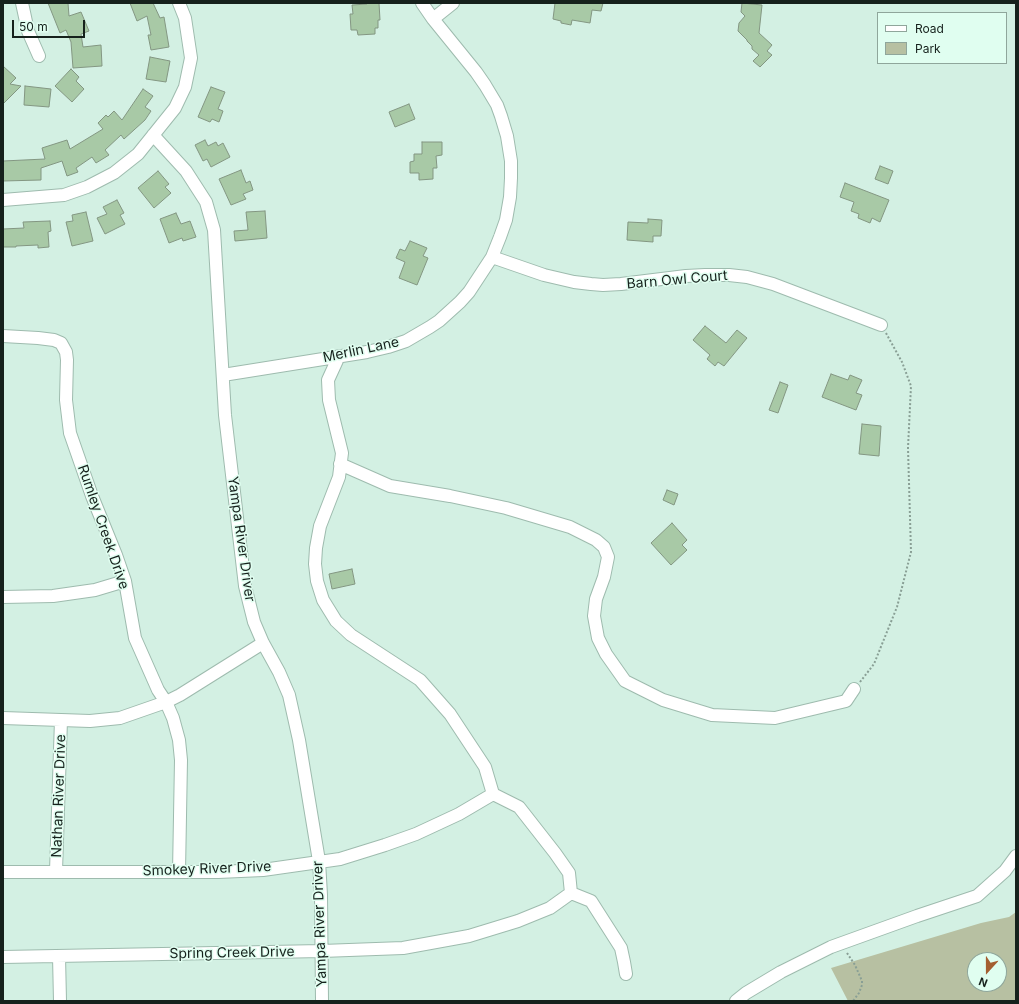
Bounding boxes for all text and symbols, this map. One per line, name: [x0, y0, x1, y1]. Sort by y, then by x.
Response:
scale bar: [14, 12, 87, 38]
legend: [877, 12, 1007, 64]
text: 50 m: [19, 19, 48, 34]
text: Road: [915, 21, 944, 36]
text: Park: [915, 41, 941, 56]
street label: Barn Owl Court: [626, 267, 728, 293]
street label: Merlin Lane: [321, 334, 401, 366]
street label: Rumley Creek Drive: [74, 463, 132, 591]
street label: Yampa River Driver: [224, 475, 258, 603]
street label: Nathan River Drive: [48, 734, 70, 858]
street label: Smokey River Drive: [142, 858, 272, 880]
street label: Yampa River Driver: [309, 860, 331, 988]
street label: Spring Creek Drive: [169, 944, 295, 962]
north arrow: [967, 952, 1007, 992]
text: N: [977, 974, 989, 990]

